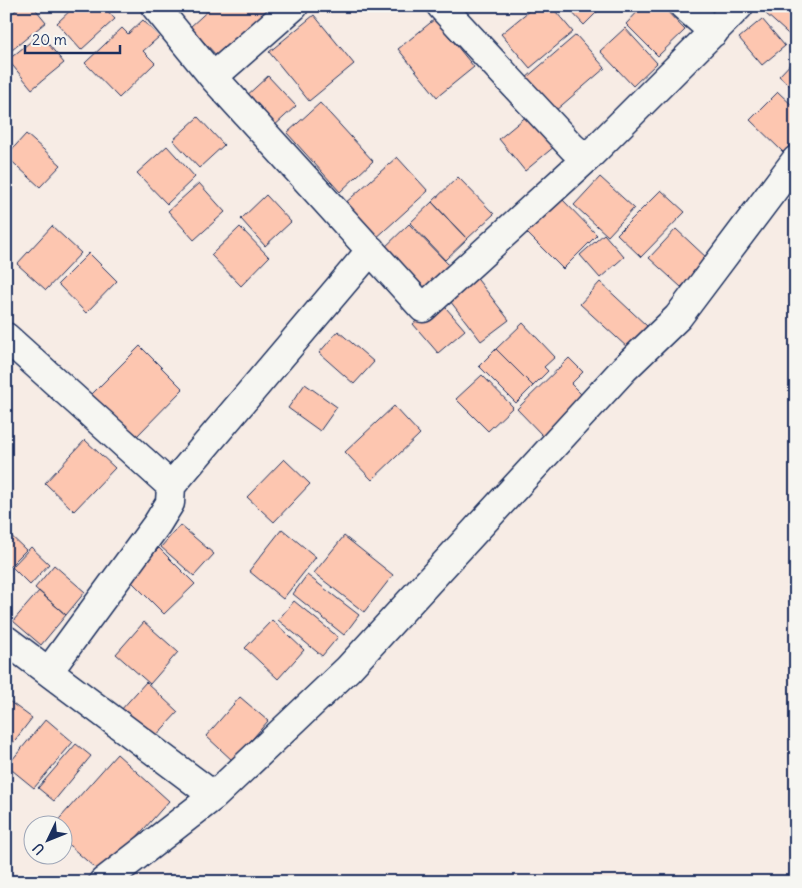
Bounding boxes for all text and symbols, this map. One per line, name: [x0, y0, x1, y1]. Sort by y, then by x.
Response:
scale bar: [25, 22, 120, 54]
text: 20 m: [32, 30, 67, 49]
north arrow: [22, 816, 72, 866]
text: U: [29, 839, 48, 859]

